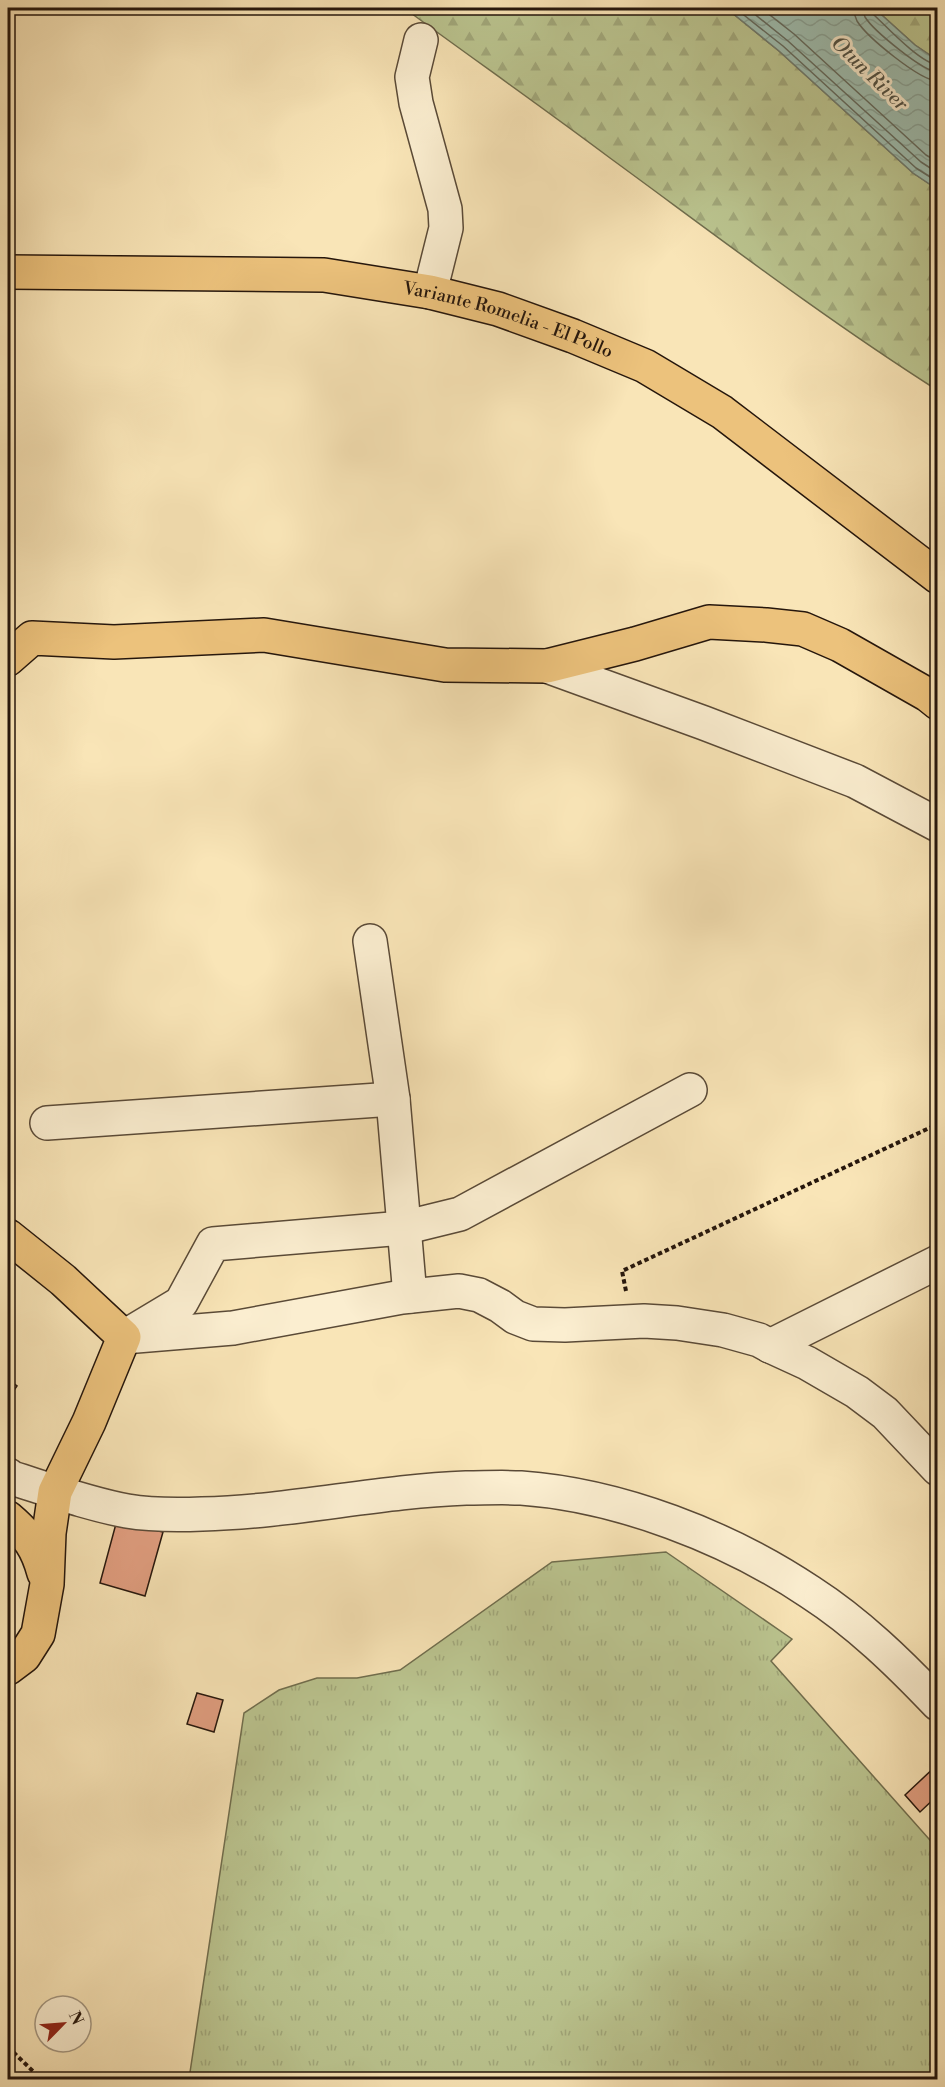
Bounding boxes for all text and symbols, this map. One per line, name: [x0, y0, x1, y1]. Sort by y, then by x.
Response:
water label: Otun River: [825, 31, 913, 117]
street label: Variante Romelia - El Pollo: [401, 276, 617, 363]
north arrow: [33, 1994, 93, 2054]
text: N: [64, 2008, 88, 2028]

